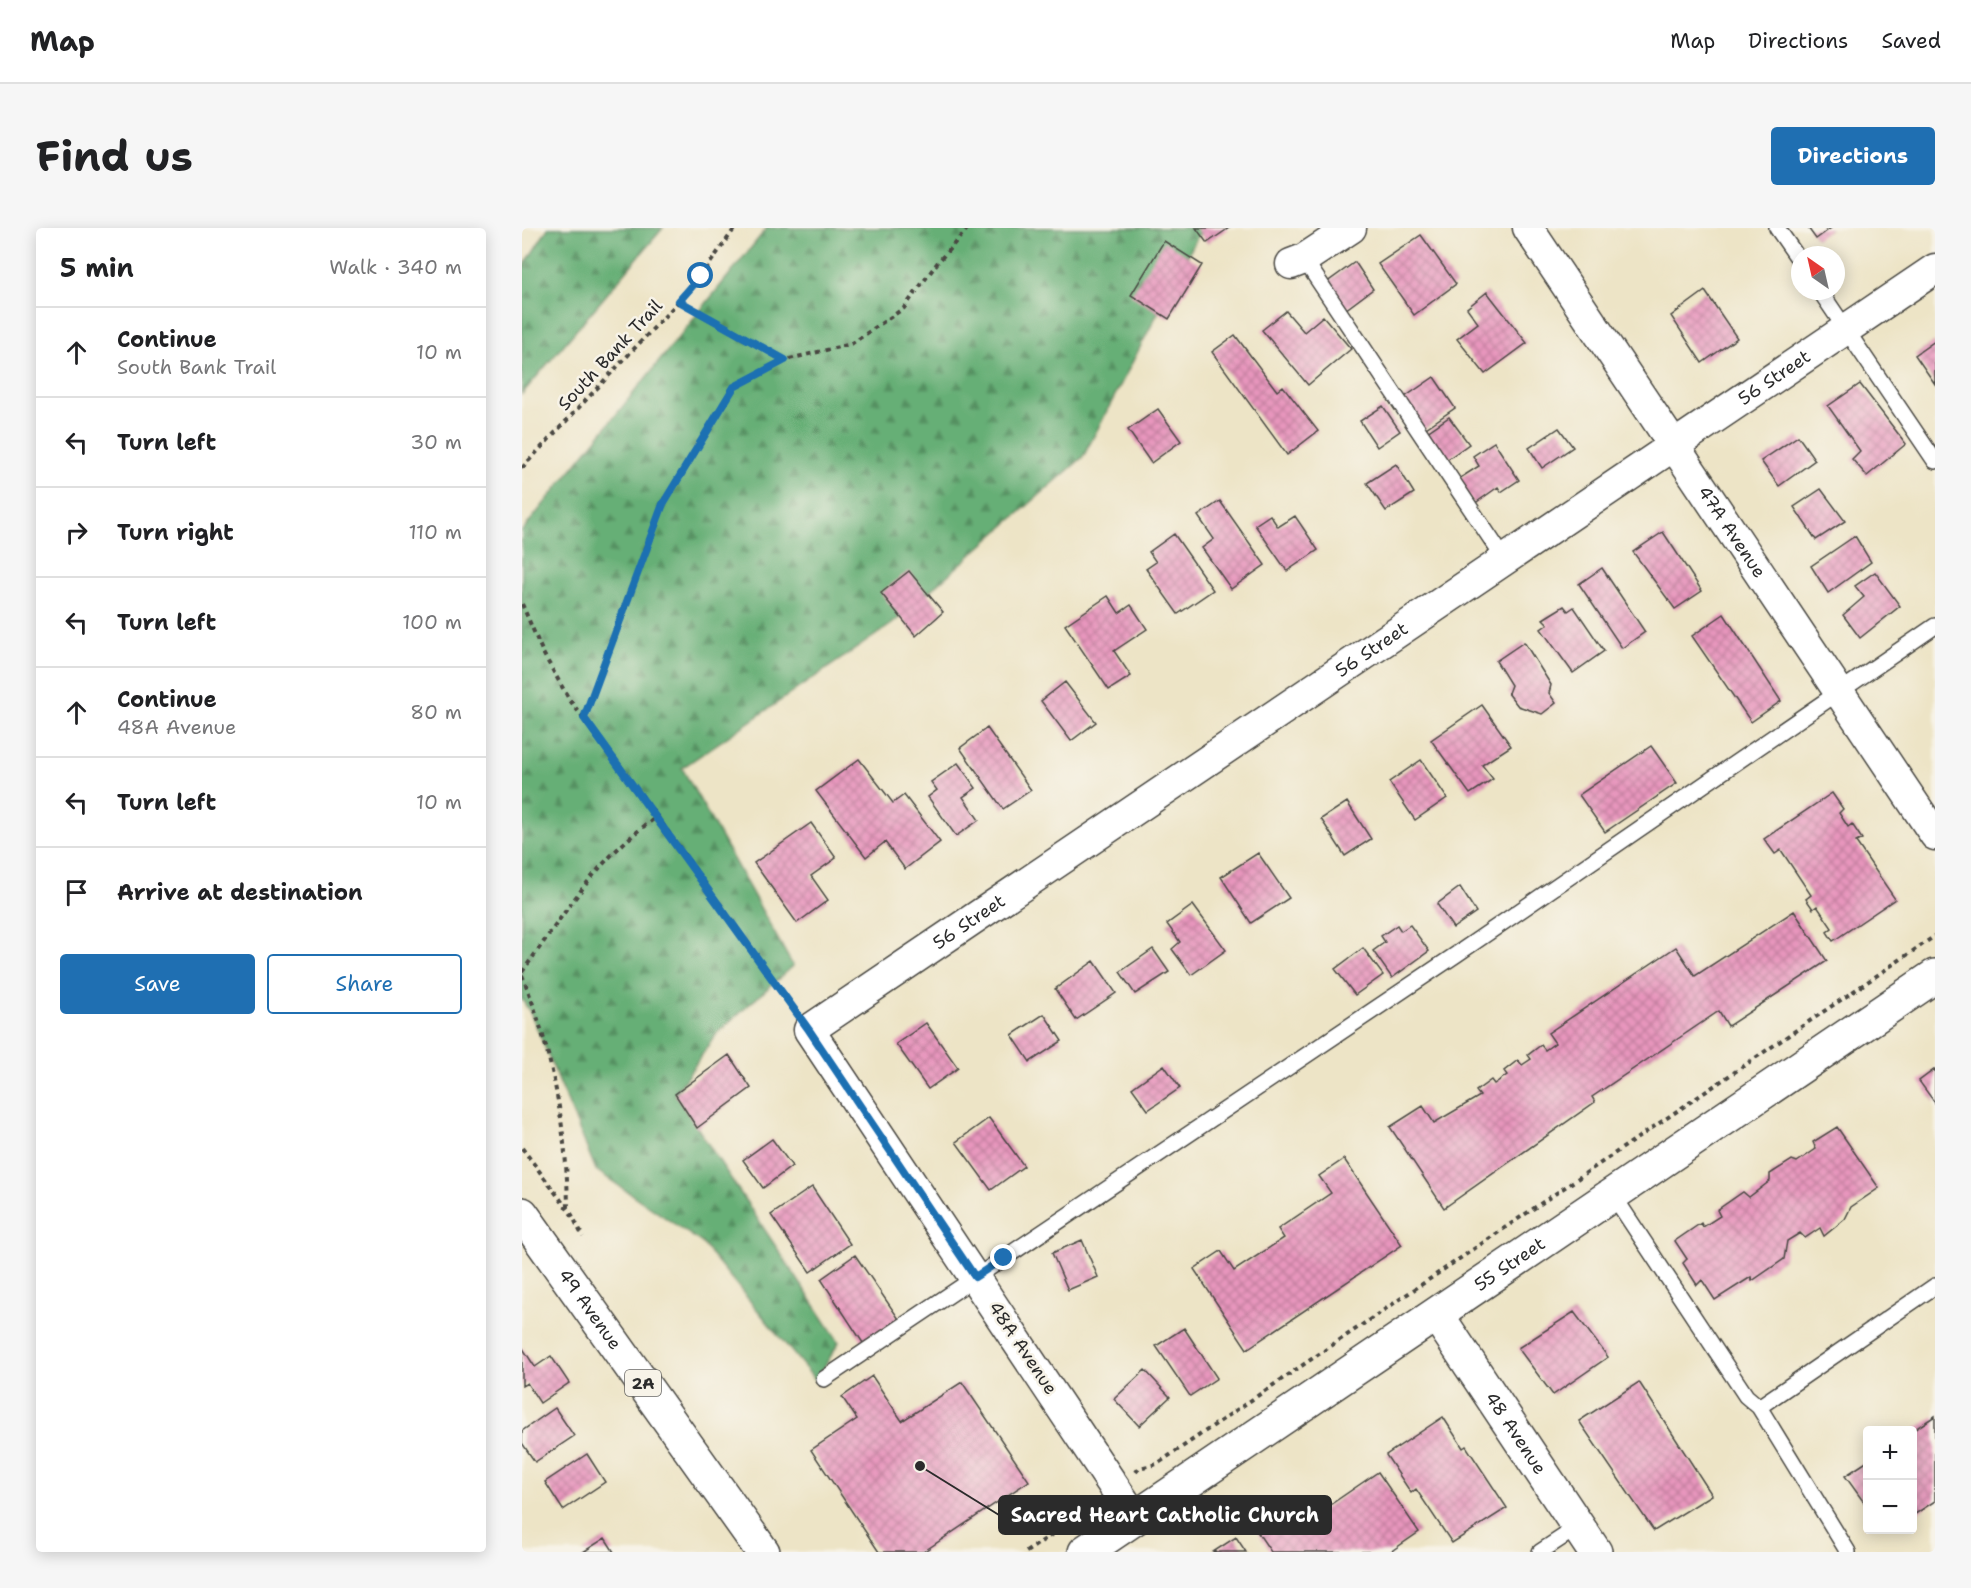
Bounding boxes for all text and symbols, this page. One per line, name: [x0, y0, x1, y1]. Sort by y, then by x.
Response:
text: Map: [30, 22, 95, 60]
text: Map: [1670, 27, 1715, 55]
text: Directions: [1748, 27, 1848, 55]
text: Saved: [1881, 27, 1941, 55]
button: Directions: [1771, 127, 1935, 185]
text: Find us: [36, 128, 193, 184]
north arrow: [1791, 246, 1845, 300]
text: 5 min: [60, 250, 134, 285]
text: Walk · 340 m: [329, 254, 462, 280]
route start: [687, 262, 713, 288]
street label: South Bank Trail: [552, 294, 668, 416]
text: Continue: [117, 325, 217, 354]
icon: ahead: [60, 336, 93, 369]
text: 10 m: [416, 339, 462, 365]
street label: 56 Street: [1733, 344, 1815, 411]
text: South Bank Trail: [117, 354, 276, 380]
icon: left: [60, 426, 93, 459]
text: Turn left: [117, 428, 216, 457]
text: 30 m: [410, 429, 462, 455]
street label: 47A Avenue: [1692, 481, 1771, 583]
icon: right: [60, 516, 93, 549]
text: Turn right: [117, 518, 234, 547]
text: 110 m: [408, 519, 462, 545]
icon: left: [60, 606, 93, 639]
text: Turn left: [117, 608, 216, 637]
text: 100 m: [402, 609, 462, 635]
street label: 56 Street: [1331, 617, 1413, 683]
text: Continue: [117, 685, 217, 714]
icon: ahead: [60, 696, 93, 729]
text: 80 m: [410, 699, 462, 725]
text: 48A Avenue: [117, 714, 236, 740]
icon: left: [60, 786, 93, 819]
text: Turn left: [117, 788, 216, 817]
text: 10 m: [416, 789, 462, 815]
icon: arrive: [60, 876, 93, 909]
text: Arrive at destination: [117, 878, 363, 907]
street label: 56 Street: [928, 889, 1010, 955]
button: Save: [60, 954, 255, 1014]
button: Share: [267, 954, 462, 1014]
street label: 55 Street: [1470, 1232, 1550, 1297]
route end: [990, 1244, 1016, 1270]
street label: 49 Avenue: [553, 1264, 627, 1355]
street label: 48A Avenue: [983, 1297, 1063, 1399]
road number: 2A: [625, 1370, 661, 1396]
street label: 48 Avenue: [1480, 1387, 1552, 1479]
map controls: [1863, 1426, 1917, 1534]
button: +: [1863, 1426, 1917, 1480]
button: −: [1863, 1480, 1917, 1534]
callout: Sacred Heart Catholic Church: [999, 1496, 1331, 1534]
text: Sacred Heart Catholic Church: [1011, 1502, 1319, 1528]

